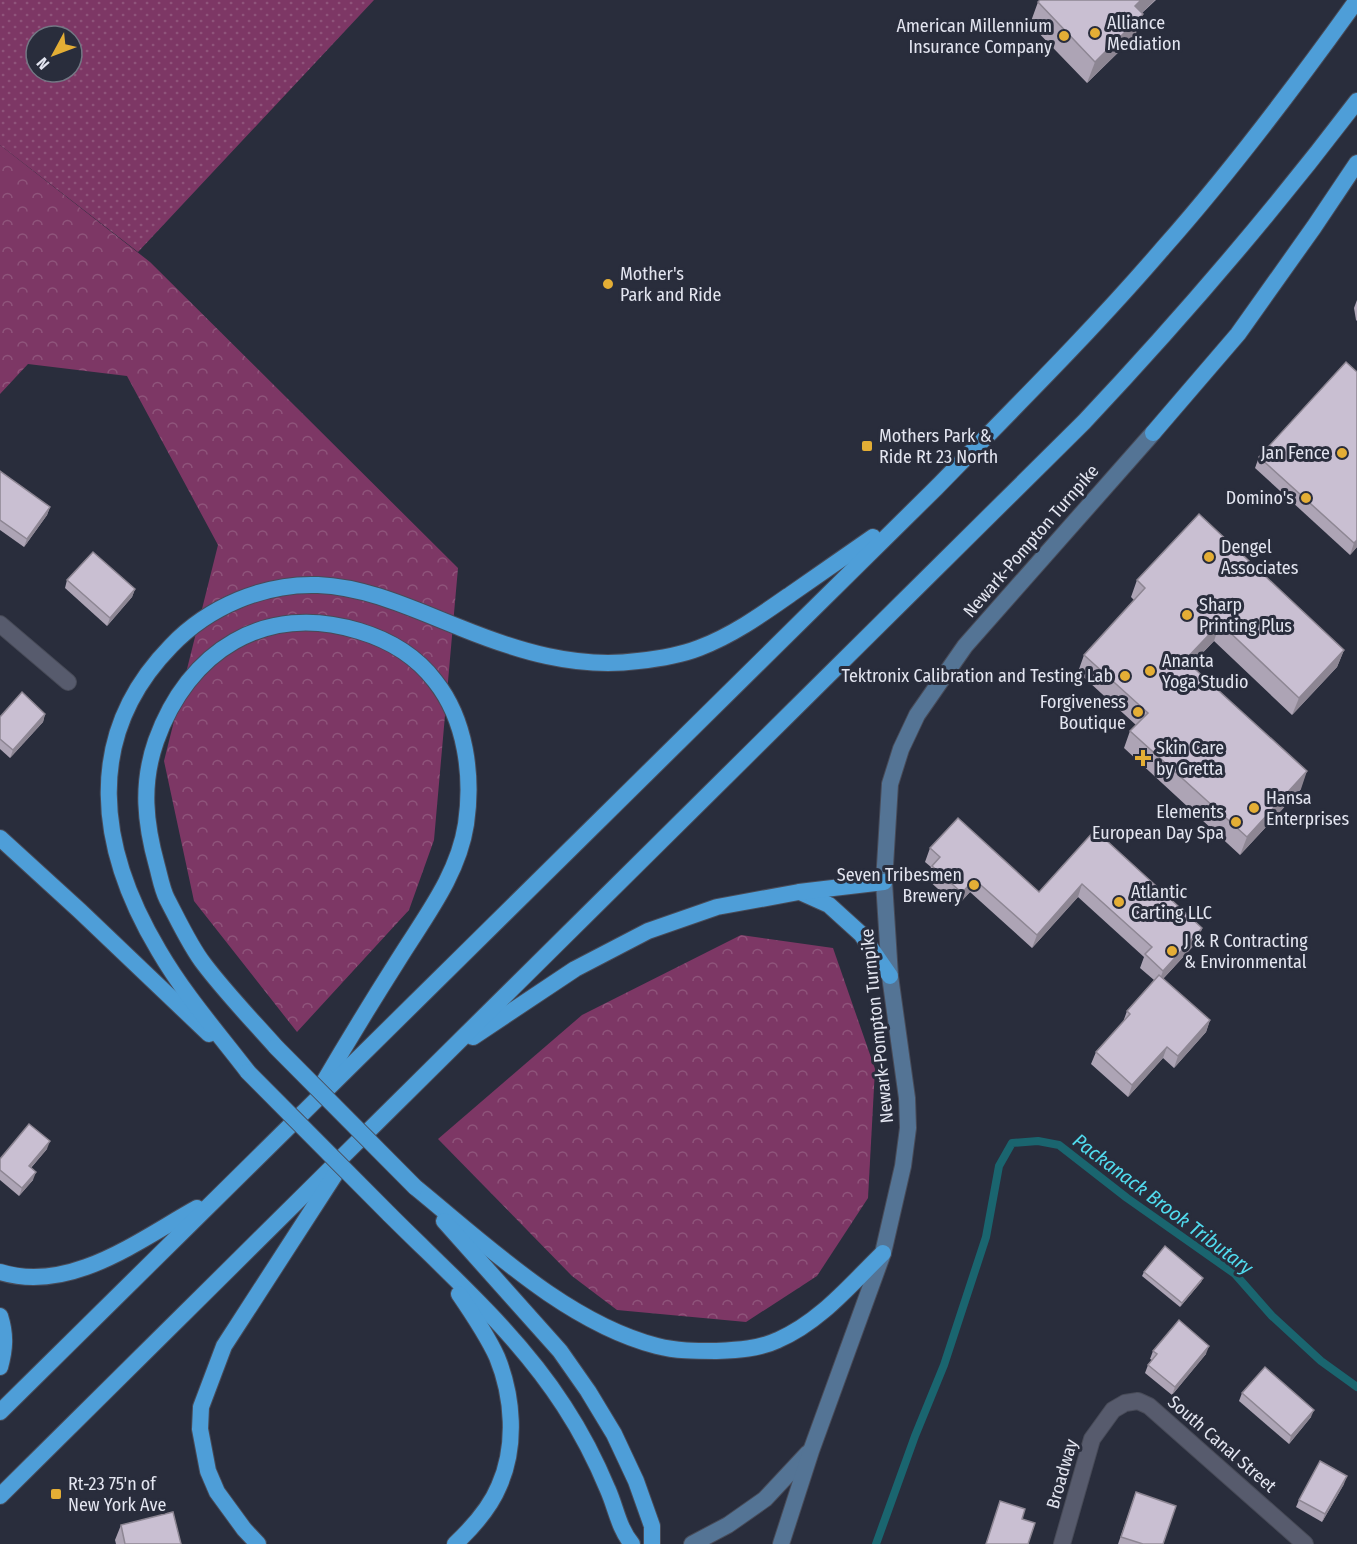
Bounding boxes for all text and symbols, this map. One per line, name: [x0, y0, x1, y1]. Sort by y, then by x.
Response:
place label: Alliance Mediation: [1107, 12, 1181, 55]
place label: American Millennium Insurance Company: [897, 15, 1052, 58]
north arrow: [24, 24, 84, 84]
marker: Alliance Mediation: [1088, 26, 1102, 40]
marker: American Millennium Insurance Company: [1057, 29, 1071, 43]
text: N: [33, 54, 53, 73]
place label: Mother's Park and Ride: [620, 263, 721, 306]
marker: Mother's Park and Ride: [601, 277, 615, 291]
place label: Mothers Park & Ride Rt 23 North: [879, 425, 998, 468]
marker: Mothers Park & Ride Rt 23 North: [860, 439, 874, 453]
place label: Jan Fence: [1261, 442, 1330, 464]
marker: Jan Fence: [1335, 446, 1349, 460]
street label: Newark-Pompton Turnpike: [959, 460, 1103, 622]
place label: Domino's: [1226, 487, 1294, 509]
marker: Domino's: [1299, 491, 1313, 505]
place label: Dengel Associates: [1221, 536, 1299, 579]
marker: Dengel Associates: [1202, 550, 1216, 564]
place label: Sharp Printing Plus: [1199, 594, 1292, 637]
marker: Sharp Printing Plus: [1180, 608, 1194, 622]
place label: Ananta Yoga Studio: [1162, 650, 1248, 693]
marker: Ananta Yoga Studio: [1143, 664, 1157, 678]
place label: Tektronix Calibration and Testing Lab: [842, 665, 1113, 687]
marker: Tektronix Calibration and Testing Lab: [1118, 669, 1132, 683]
place label: Forgiveness Boutique: [1040, 691, 1126, 734]
marker: Forgiveness Boutique: [1131, 705, 1145, 719]
place label: Skin Care by Gretta: [1156, 737, 1224, 780]
marker: Skin Care by Gretta: [1134, 749, 1152, 767]
place label: Hansa Enterprises: [1266, 787, 1350, 830]
place label: Elements European Day Spa: [1092, 801, 1224, 844]
marker: Hansa Enterprises: [1247, 801, 1261, 815]
marker: Elements European Day Spa: [1229, 815, 1243, 829]
place label: Seven Tribesmen Brewery: [837, 864, 962, 907]
marker: Seven Tribesmen Brewery: [967, 878, 981, 892]
place label: Atlantic Carting LLC: [1131, 881, 1212, 924]
marker: Atlantic Carting LLC: [1112, 895, 1126, 909]
street label: Newark-Pompton Turnpike: [856, 928, 898, 1124]
place label: J & R Contracting & Environmental: [1184, 930, 1308, 973]
marker: J & R Contracting & Environmental: [1165, 944, 1179, 958]
water label: Packanack Brook Tributary: [1068, 1128, 1259, 1280]
street label: South Canal Street: [1163, 1391, 1281, 1497]
street label: Broadway: [1042, 1437, 1082, 1511]
place label: Rt-23 75'n of New York Ave: [68, 1473, 167, 1516]
marker: Rt-23 75'n of New York Ave: [49, 1487, 63, 1501]

